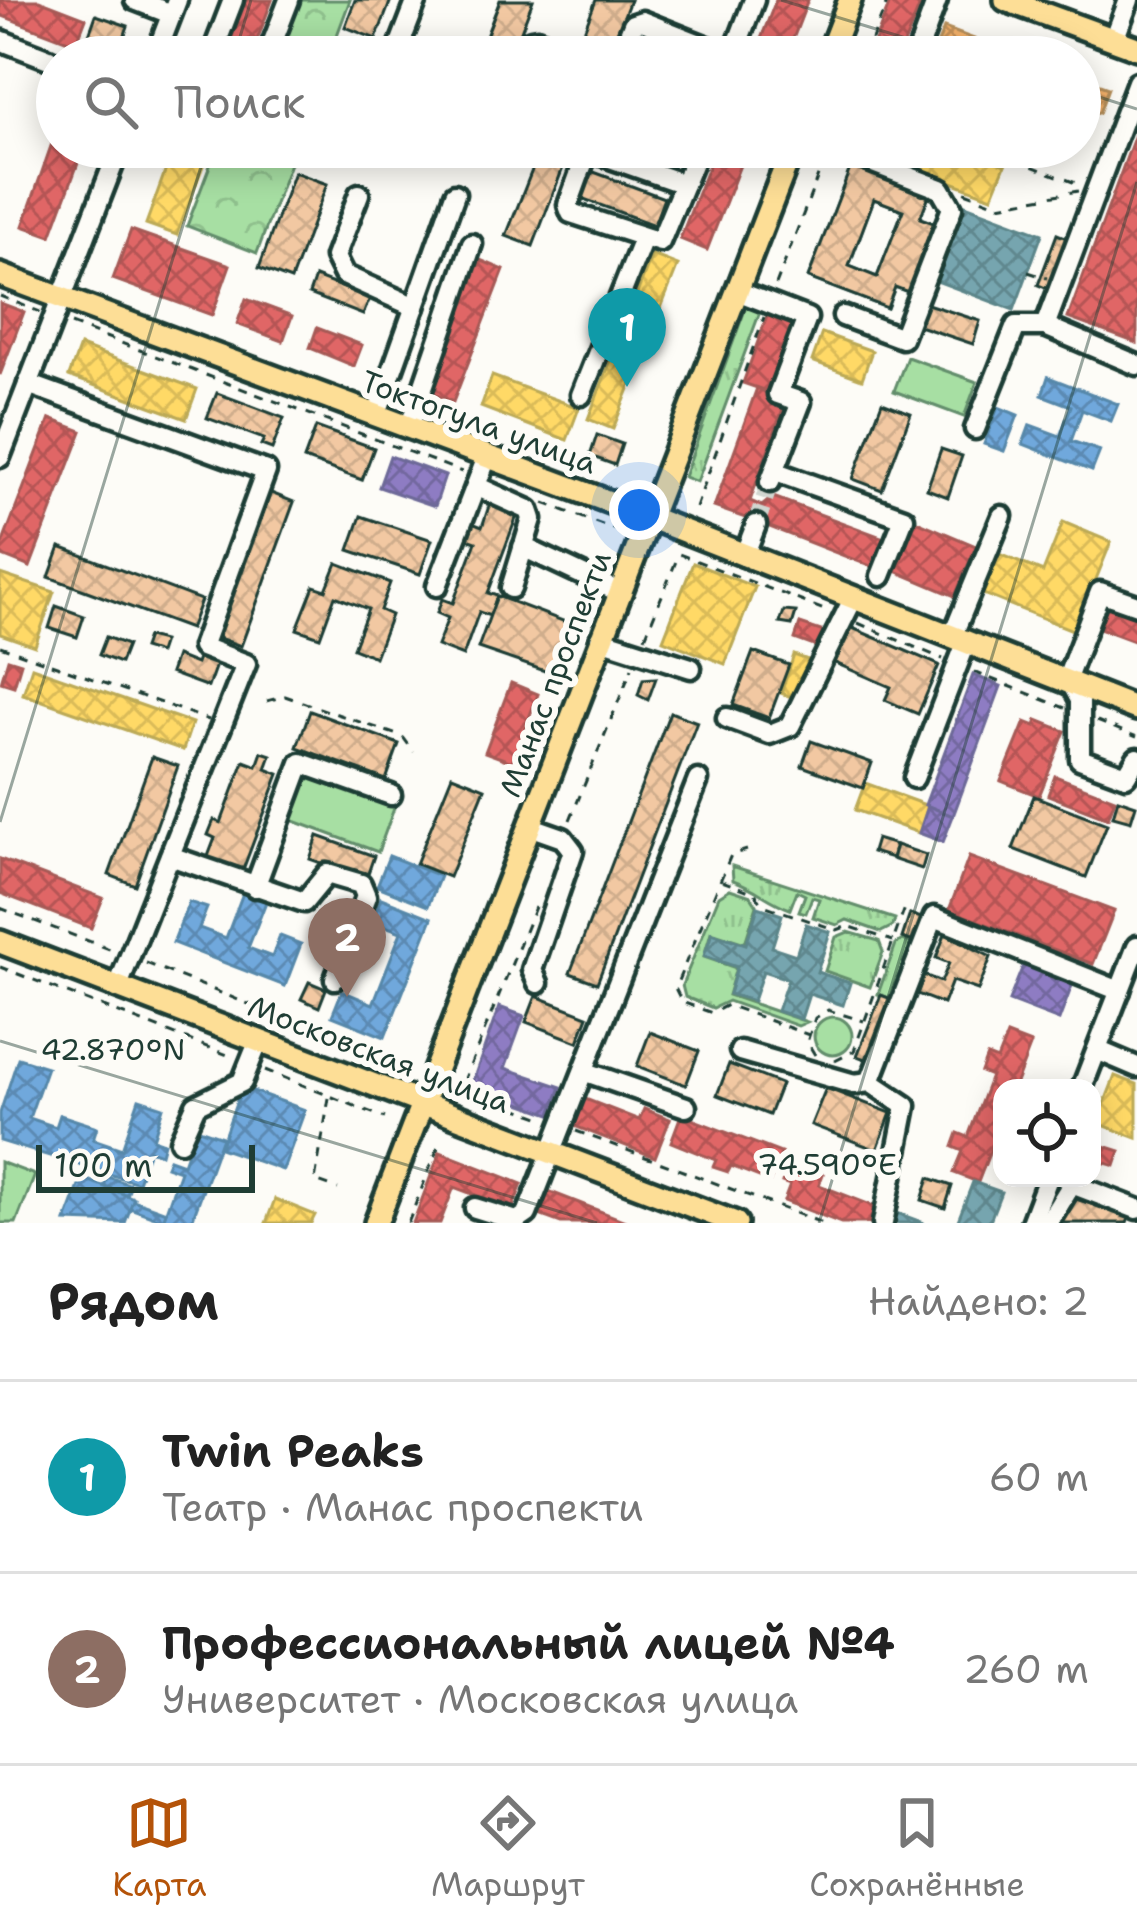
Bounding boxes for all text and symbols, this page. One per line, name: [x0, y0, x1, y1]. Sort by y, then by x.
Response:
search box: [36, 36, 1101, 168]
icon: search: [78, 69, 144, 135]
text: Поиск: [174, 72, 305, 132]
pin: 1: [588, 288, 666, 387]
street label: Токтогула улица: [356, 360, 603, 484]
your location: [609, 480, 669, 540]
street label: Манас проспекти: [489, 545, 621, 803]
pin: 2: [308, 898, 386, 997]
street label: Московская улица: [242, 985, 516, 1123]
text: 42.870°N: [41, 1029, 185, 1070]
map controls: [993, 1079, 1101, 1187]
button: locate: [993, 1079, 1101, 1187]
scale bar: [36, 1139, 255, 1192]
text: 100 m: [54, 1143, 153, 1188]
text: 74.590°E: [757, 1144, 897, 1185]
text: Рядом: [48, 1267, 219, 1335]
text: Найдено: 2: [868, 1275, 1089, 1327]
text: Twin Peaks: [162, 1421, 424, 1481]
text: 1: [78, 1451, 96, 1503]
text: 60 m: [989, 1451, 1089, 1503]
text: Театр · Манас проспекти: [162, 1481, 643, 1533]
text: Профессиональный лицей №4: [162, 1613, 895, 1673]
text: 2: [73, 1643, 101, 1695]
text: 260 m: [963, 1643, 1089, 1695]
text: Университет · Московская улица: [162, 1673, 798, 1725]
tab: Карта: [112, 1790, 207, 1907]
tab: Маршрут: [431, 1790, 585, 1907]
tab: Сохранённые: [809, 1790, 1025, 1907]

